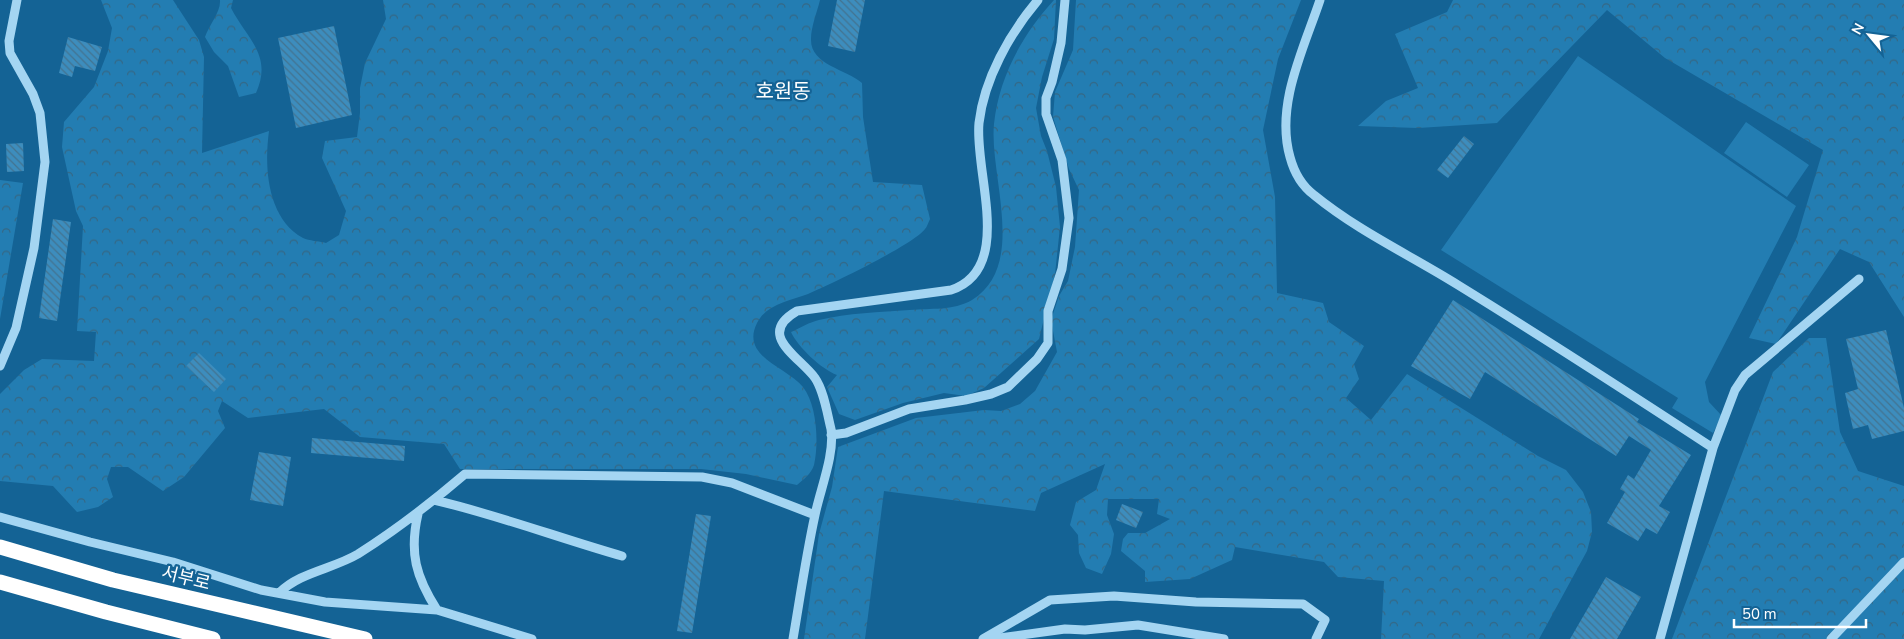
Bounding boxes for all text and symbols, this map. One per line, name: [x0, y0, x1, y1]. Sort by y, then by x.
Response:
north arrow: [1844, 10, 1894, 60]
text: N: [1847, 20, 1869, 38]
district label: 호원동: [755, 78, 811, 105]
street label: 서부로: [159, 560, 213, 596]
scale bar: [1734, 596, 1866, 628]
text: 50 m: [1742, 604, 1777, 624]

